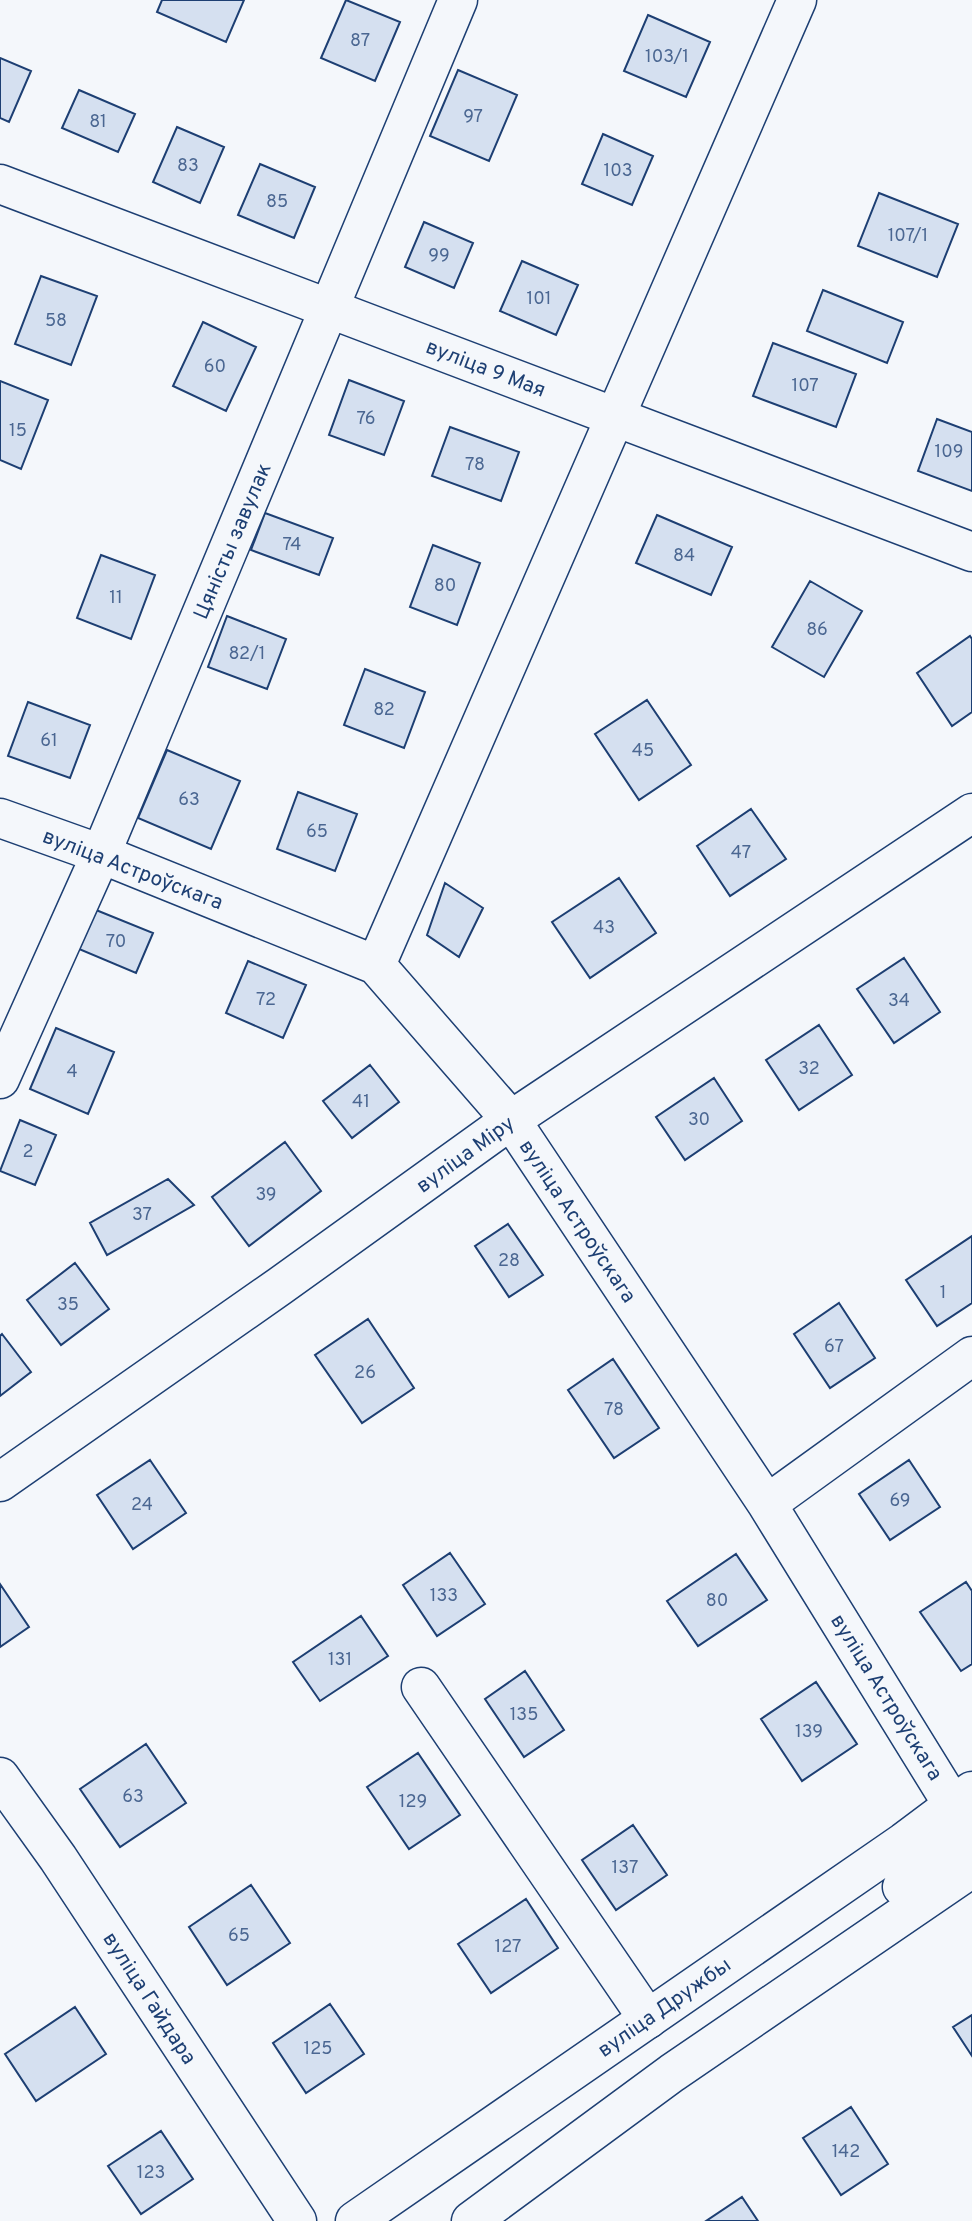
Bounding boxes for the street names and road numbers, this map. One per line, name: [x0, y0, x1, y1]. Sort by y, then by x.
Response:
street label: вуліца 9 Мая: [422, 334, 549, 405]
street label: Цяністы завулак: [188, 459, 279, 624]
street label: вуліца Астроўскага: [38, 824, 227, 917]
street label: вуліца Міру: [411, 1110, 520, 1200]
street label: вуліца Астроўскага: [512, 1135, 641, 1309]
street label: вуліца Астроўскага: [824, 1610, 948, 1786]
street label: вуліца Гайдара: [96, 1928, 202, 2070]
street label: вуліца Дружбы: [593, 1952, 737, 2064]

